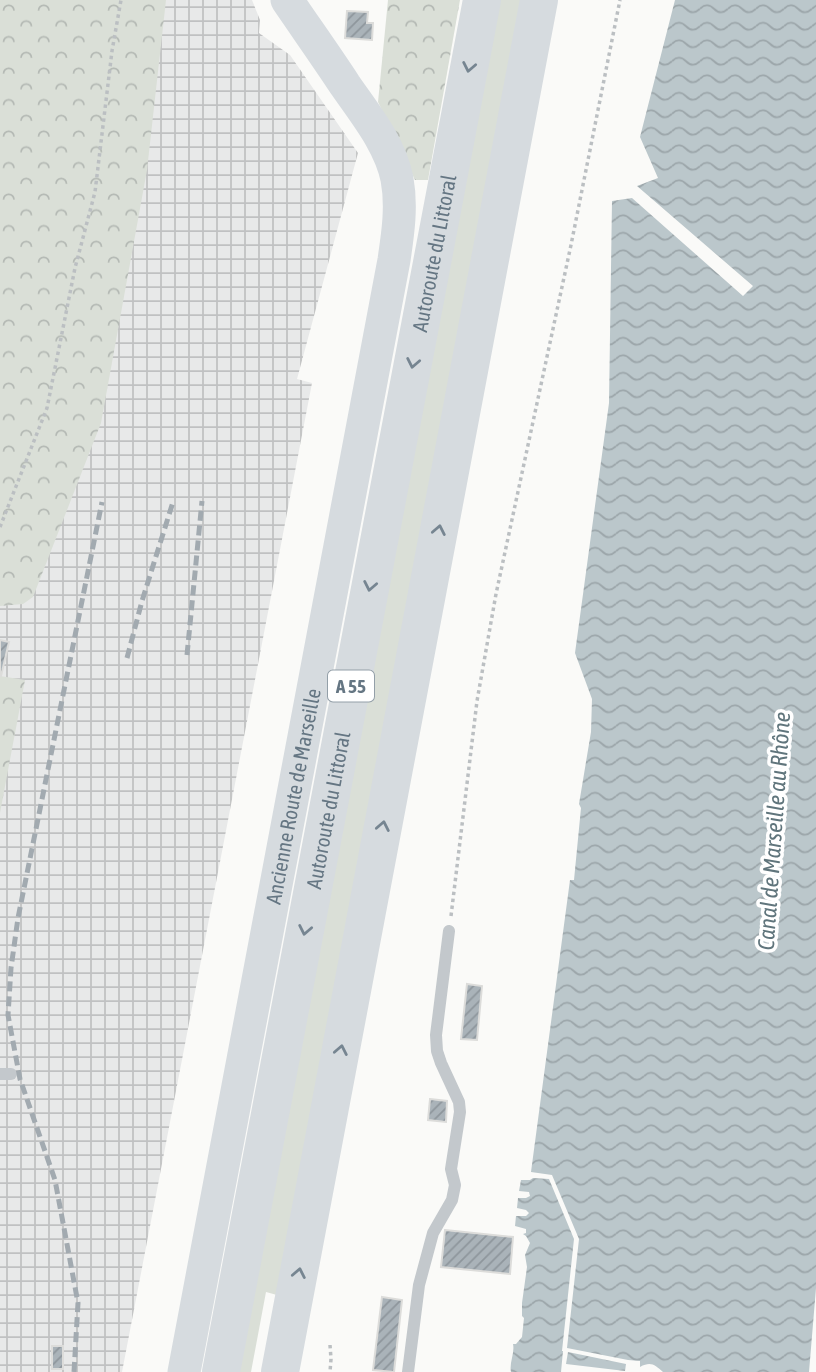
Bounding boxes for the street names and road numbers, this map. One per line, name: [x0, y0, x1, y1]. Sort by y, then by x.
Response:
street label: Autoroute du Littoral: [407, 172, 461, 334]
road number: A 55: [328, 670, 374, 702]
street label: Ancienne Route de Marseille: [261, 686, 325, 906]
street label: Autoroute du Littoral: [301, 729, 355, 891]

